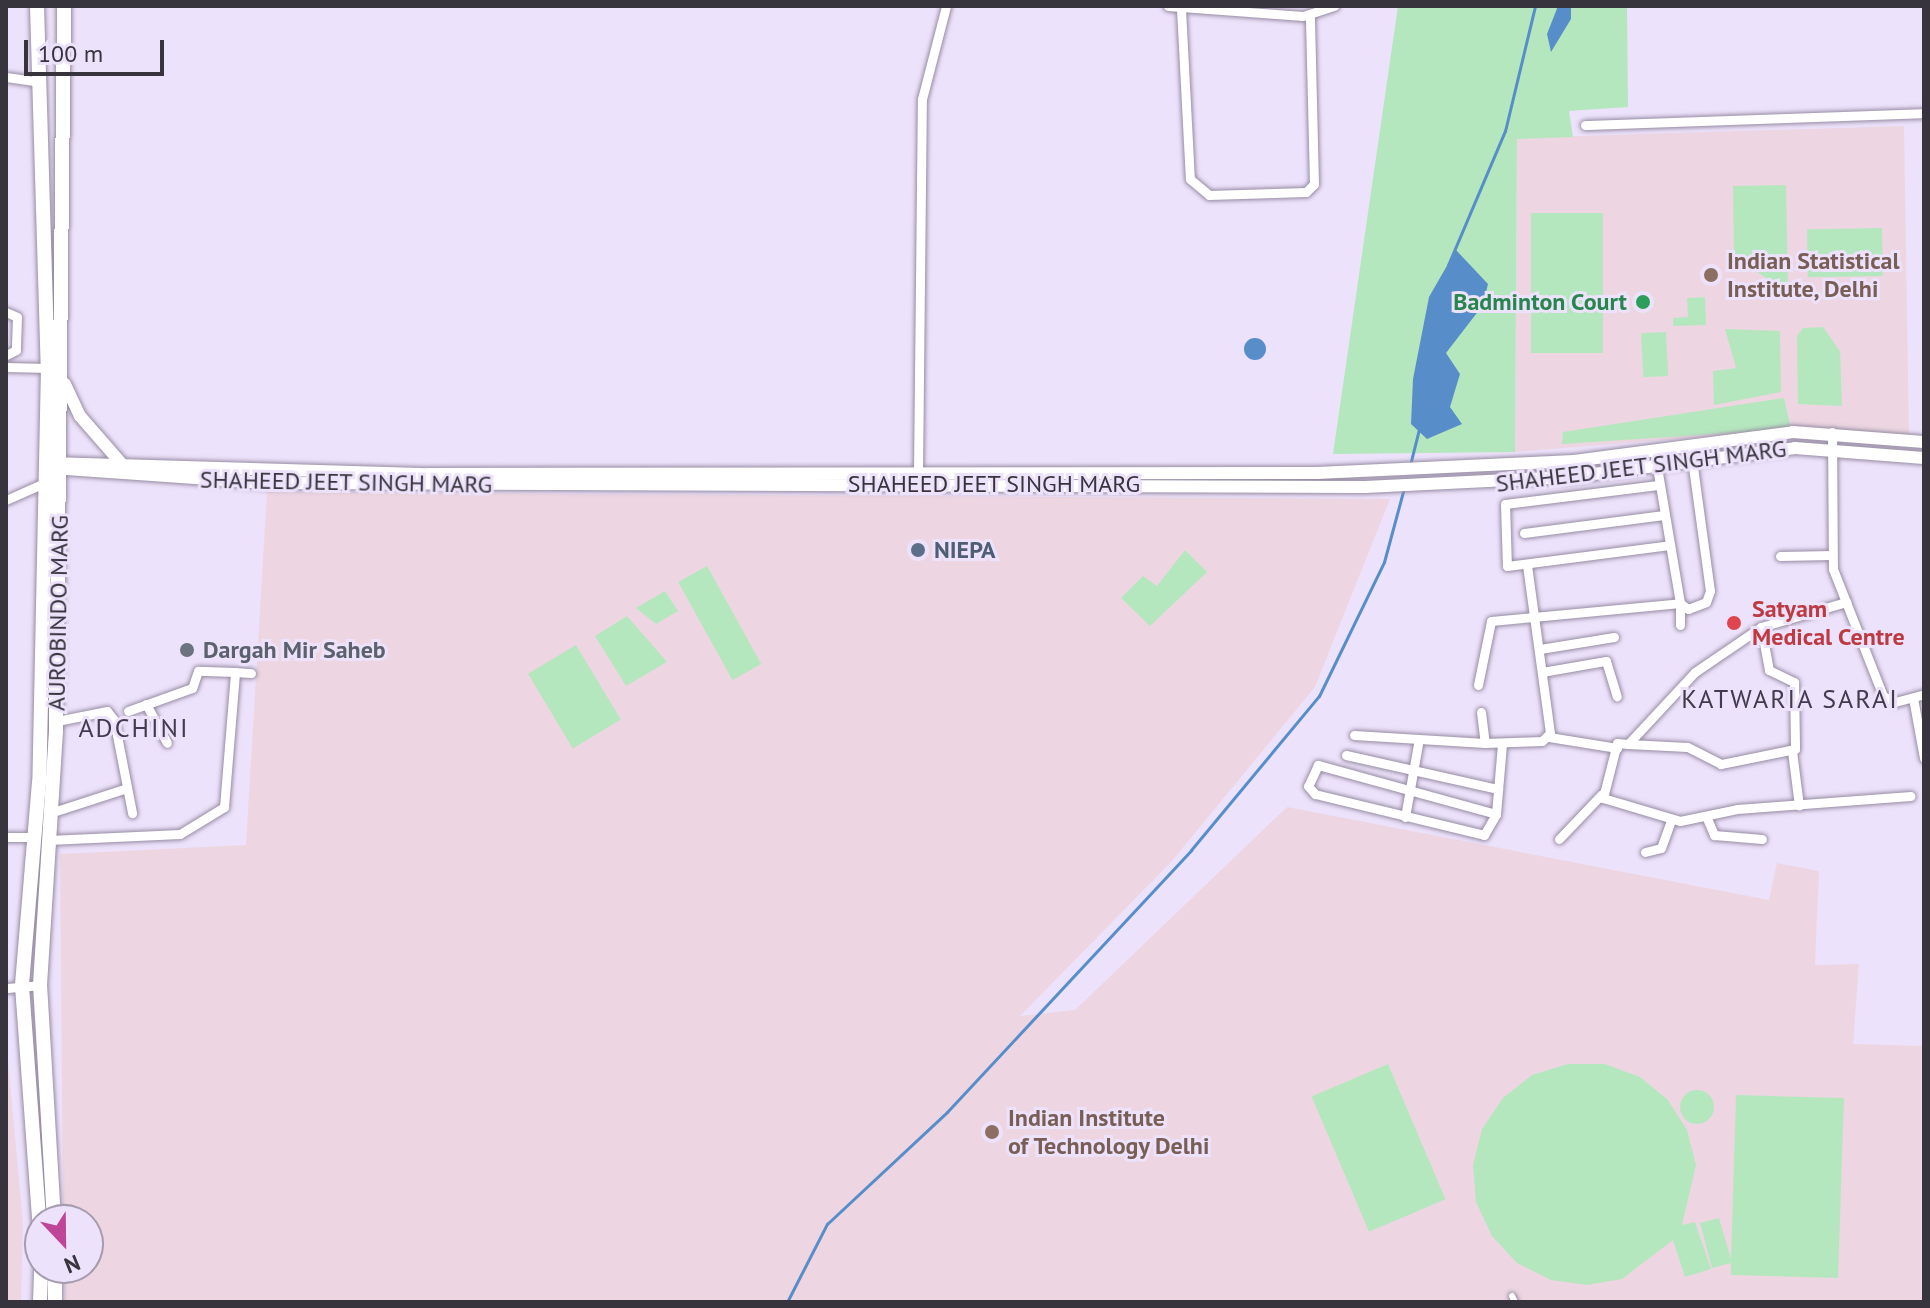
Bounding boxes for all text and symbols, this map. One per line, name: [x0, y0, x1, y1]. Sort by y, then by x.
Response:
scale bar: [28, 24, 168, 74]
text: 100 m: [38, 38, 103, 69]
place label: Indian Statistical Institute, Delhi: [1727, 247, 1900, 303]
marker: Indian Statistical Institute, Delhi: [1702, 266, 1720, 284]
place label: Badminton Court: [1453, 288, 1627, 316]
marker: Badminton Court: [1634, 293, 1652, 311]
street label: SHAHEED JEET SINGH MARG: [1494, 434, 1788, 498]
street label: SHAHEED JEET SINGH MARG: [199, 465, 493, 499]
street label: SHAHEED JEET SINGH MARG: [847, 470, 1141, 498]
street label: AUROBINDO MARG: [42, 515, 74, 711]
place label: NIEPA: [934, 536, 996, 564]
marker: NIEPA: [909, 541, 927, 559]
place label: Satyam Medical Centre: [1752, 595, 1905, 651]
marker: Satyam Medical Centre: [1723, 612, 1745, 634]
place label: Dargah Mir Saheb: [203, 636, 386, 664]
marker: Dargah Mir Saheb: [178, 641, 196, 659]
district label: KATWARIA SARAI: [1681, 683, 1899, 715]
district label: ADCHINI: [78, 712, 190, 744]
place label: Indian Institute of Technology Delhi: [1008, 1104, 1211, 1160]
marker: Indian Institute of Technology Delhi: [983, 1123, 1001, 1141]
north arrow: [24, 1204, 104, 1284]
text: N: [60, 1249, 84, 1280]

